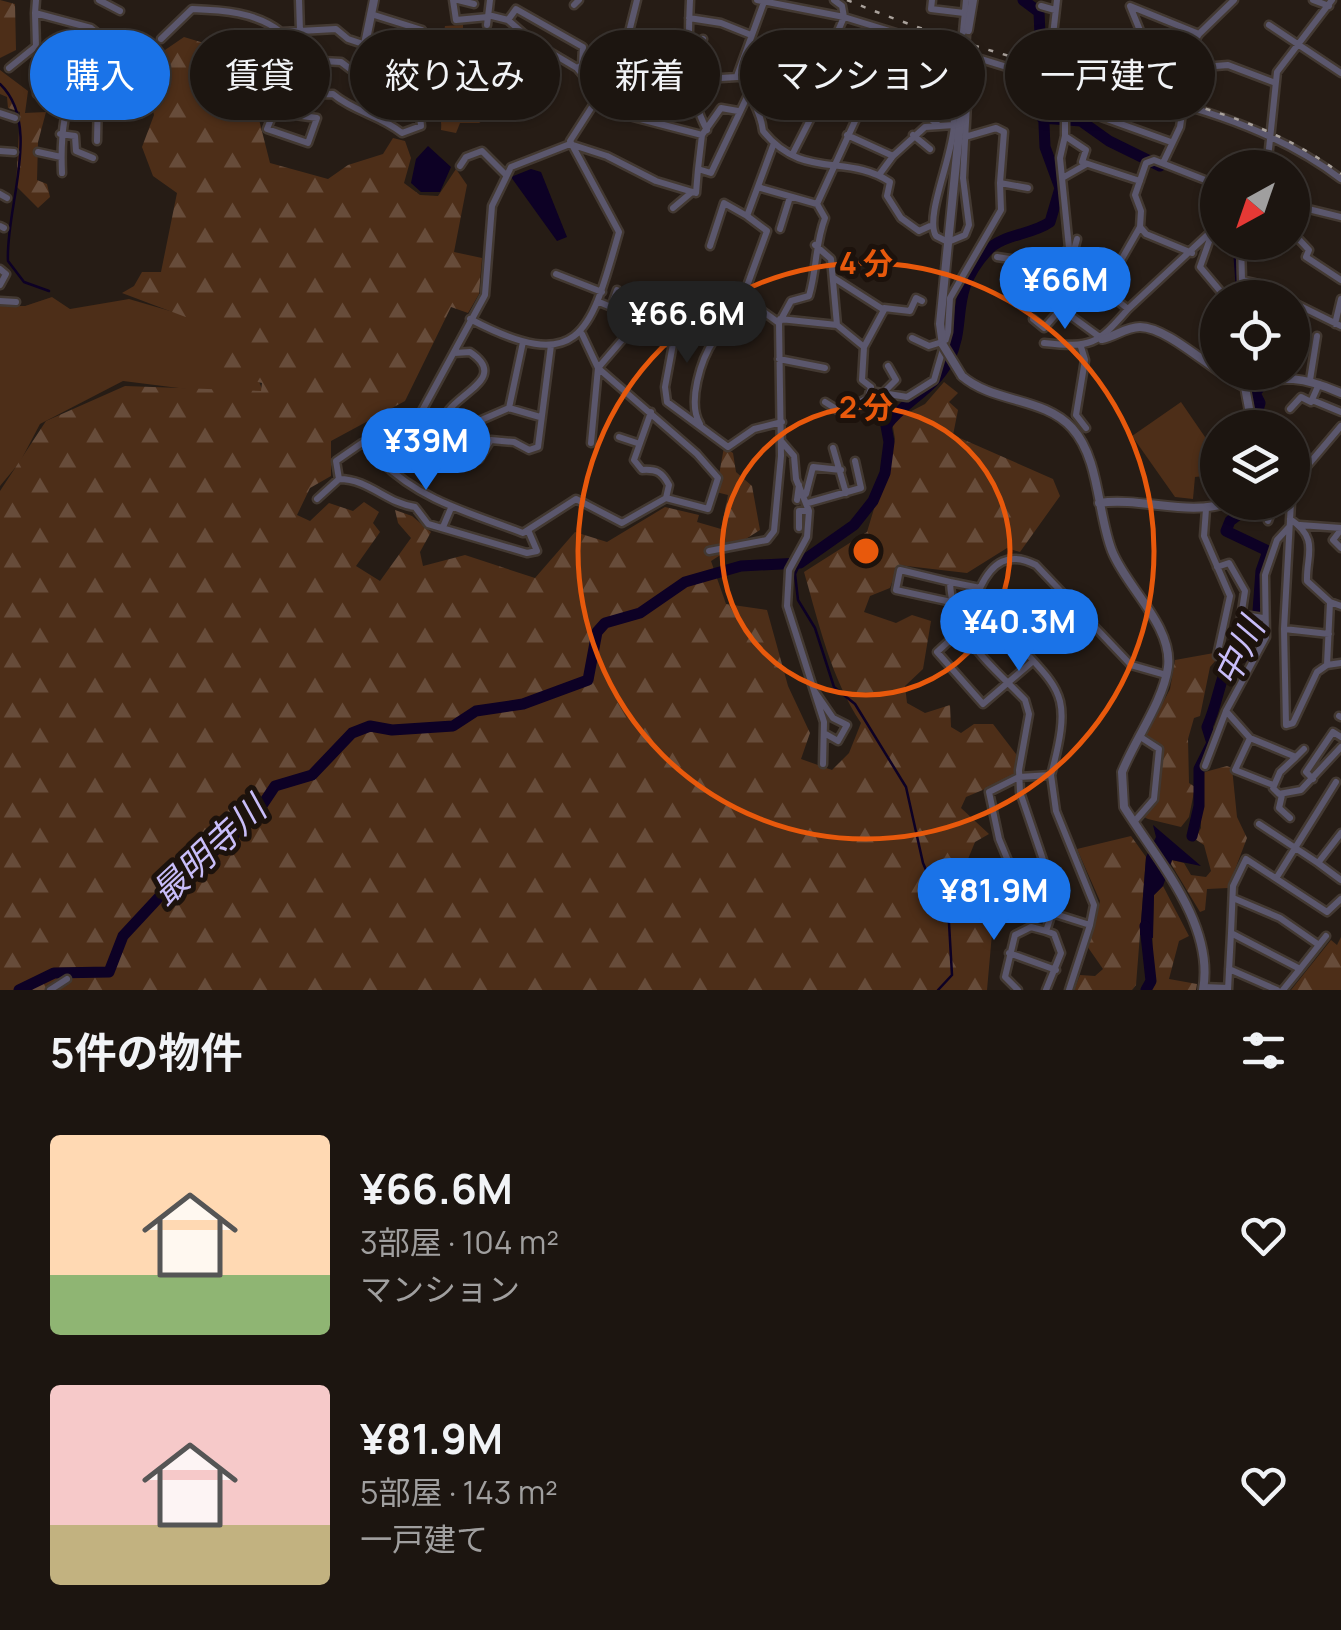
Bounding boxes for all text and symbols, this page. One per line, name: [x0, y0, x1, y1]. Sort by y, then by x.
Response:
chip: 購入: [30, 30, 170, 120]
chip: 賃貸: [190, 30, 330, 120]
chip: 絞り込み: [350, 30, 560, 120]
chip: 新着: [580, 30, 720, 120]
chip: マンション: [740, 30, 985, 120]
chip: 一戸建て: [1005, 30, 1215, 120]
north arrow: [1200, 150, 1310, 260]
map controls: [1200, 150, 1310, 520]
text: 4 分: [839, 242, 893, 283]
pin: ¥66M: [1006, 247, 1124, 332]
text: ¥66M: [1022, 257, 1108, 301]
button: locate: [1200, 280, 1310, 390]
pin: ¥66.6M: [606, 281, 768, 366]
text: ¥66.6M: [629, 291, 745, 335]
text: 2 分: [839, 386, 893, 427]
pin: ¥39M: [367, 408, 485, 493]
button: layers: [1200, 410, 1310, 520]
text: ¥39M: [383, 418, 469, 462]
centre of rings: [848, 533, 884, 569]
pin: ¥40.3M: [938, 589, 1100, 674]
text: ¥40.3M: [962, 599, 1076, 643]
water label: 中川: [1201, 606, 1277, 694]
water label: 最明寺川: [141, 782, 279, 916]
pin: ¥81.9M: [913, 858, 1075, 943]
text: ¥81.9M: [940, 868, 1048, 912]
text: 5件の物件: [50, 1023, 243, 1081]
icon: filters: [1236, 1023, 1291, 1078]
text: ¥66.6M: [360, 1159, 513, 1217]
icon: home: [130, 1175, 250, 1295]
icon: heart: [1236, 1208, 1291, 1263]
text: 3部屋 · 104 m²: [360, 1220, 559, 1264]
text: マンション: [360, 1267, 520, 1311]
text: ¥81.9M: [360, 1409, 503, 1467]
icon: home: [130, 1425, 250, 1545]
icon: heart: [1236, 1458, 1291, 1513]
text: 5部屋 · 143 m²: [360, 1470, 558, 1514]
text: 一戸建て: [360, 1517, 488, 1561]

